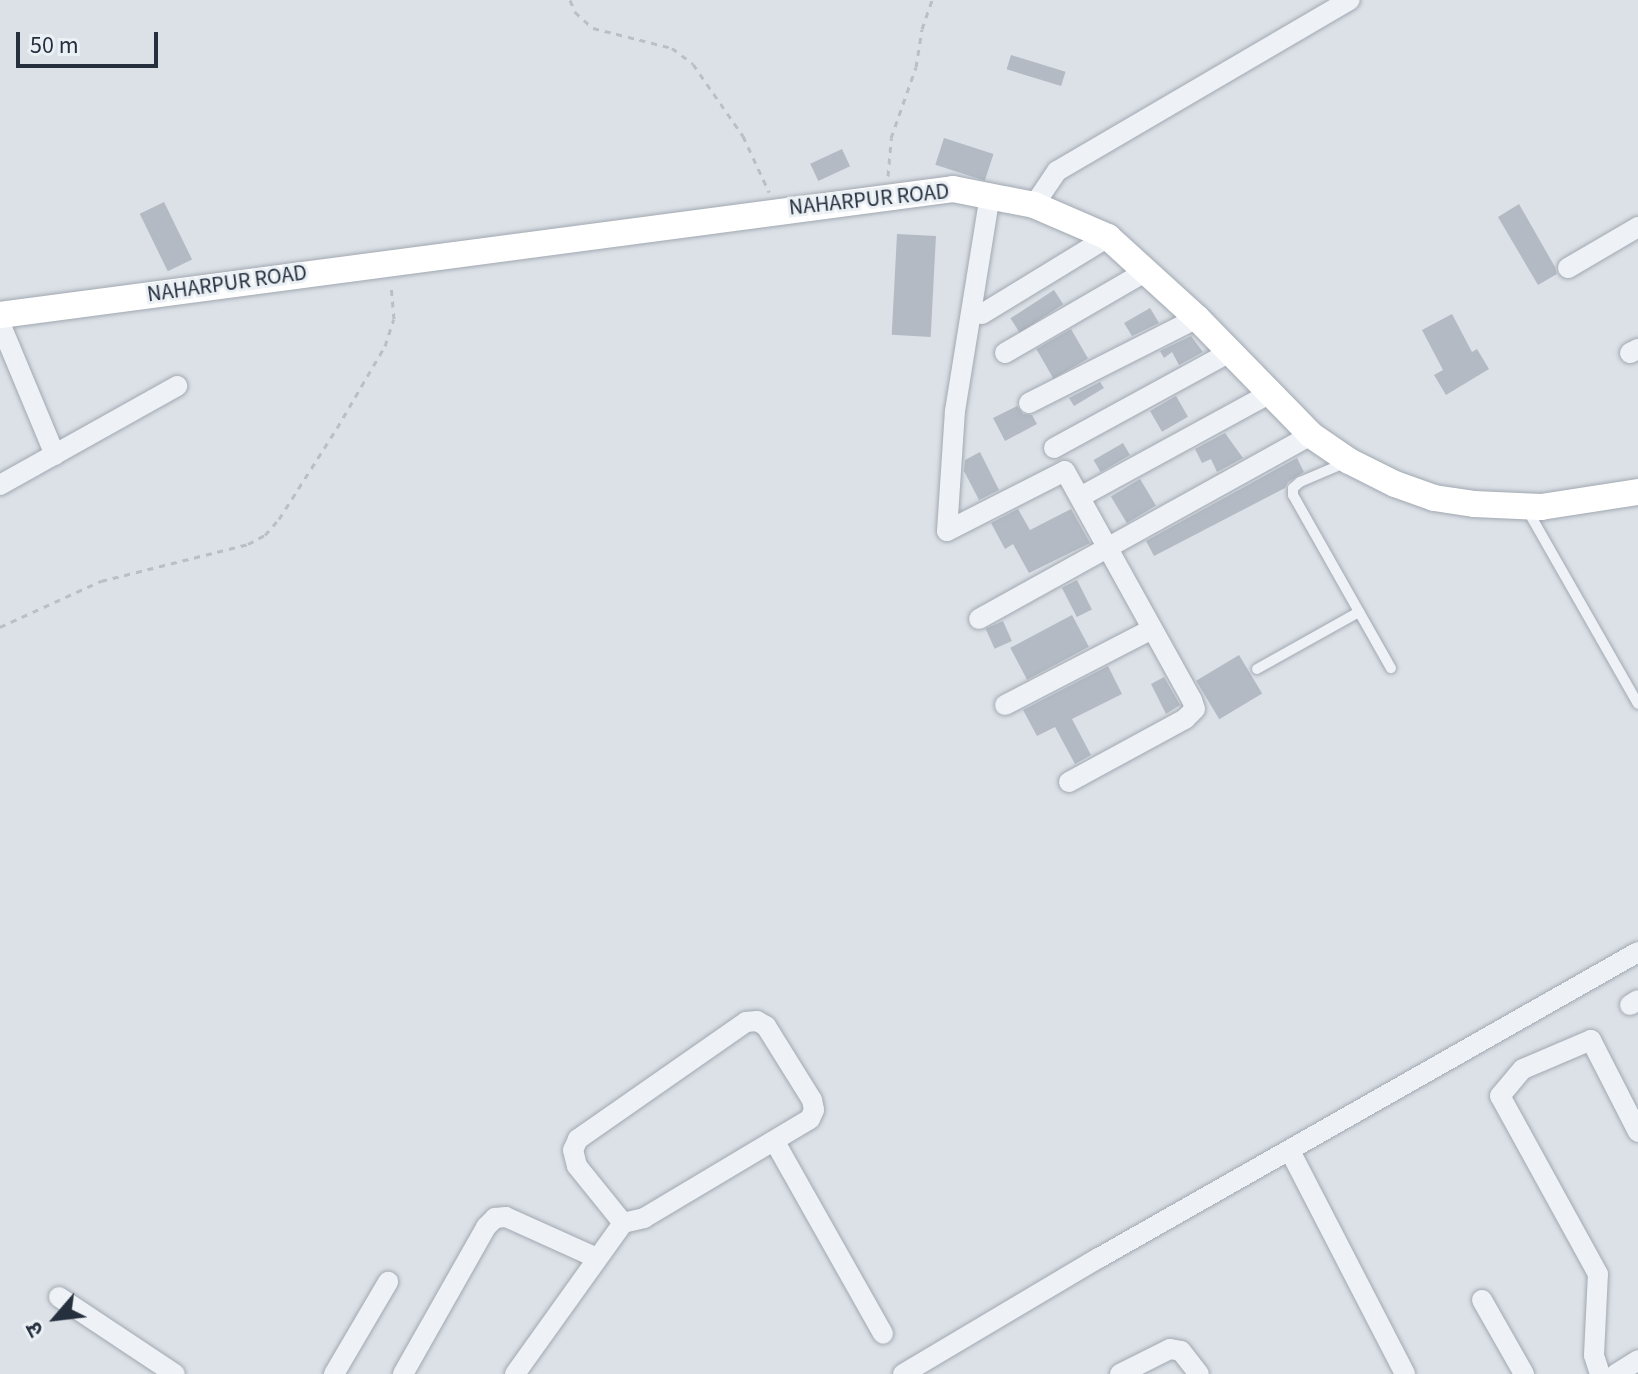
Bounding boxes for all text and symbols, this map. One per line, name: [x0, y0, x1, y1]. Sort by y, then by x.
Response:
scale bar: [20, 16, 162, 66]
text: 50 m: [30, 28, 79, 63]
street label: NAHARPUR ROAD: [788, 178, 950, 222]
street label: NAHARPUR ROAD: [145, 260, 309, 308]
north arrow: [16, 1278, 96, 1358]
text: उ: [18, 1316, 52, 1342]

